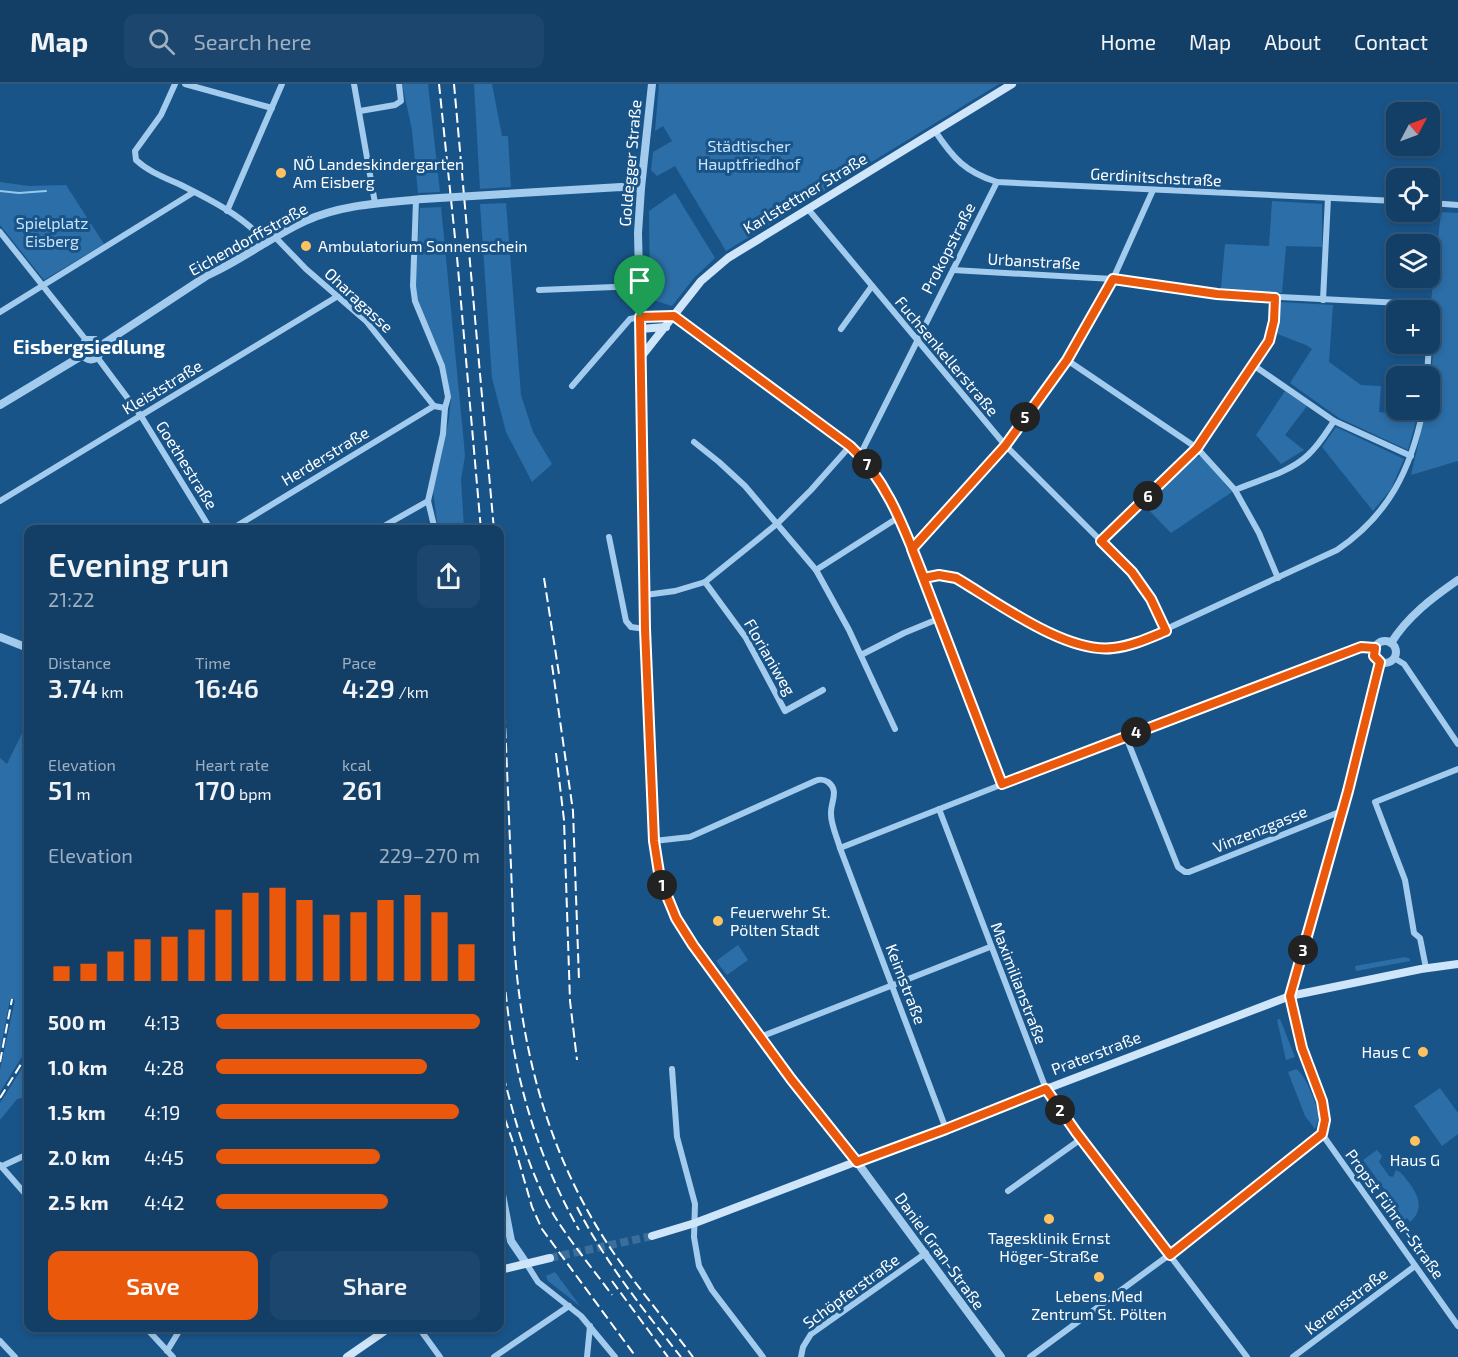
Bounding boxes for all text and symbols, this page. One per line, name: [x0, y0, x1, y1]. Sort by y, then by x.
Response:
search box: [124, 14, 544, 68]
text: Map: [30, 24, 88, 58]
icon: search: [145, 25, 178, 58]
text: Search here: [193, 28, 312, 54]
text: Home: [1100, 29, 1156, 54]
text: Map: [1189, 29, 1231, 54]
text: About: [1264, 29, 1321, 54]
text: Contact: [1354, 29, 1428, 54]
street label: Goldegger Straße: [614, 99, 645, 227]
north arrow: [1386, 102, 1440, 156]
map controls: [1386, 102, 1440, 420]
park label: Städtischer Hauptfriedhof: [698, 136, 801, 173]
street label: Karlstettner Straße: [739, 148, 870, 237]
place label: NÖ Landeskindergarten Am Eisberg: [293, 154, 464, 191]
street label: Gerdinitschstraße: [1090, 164, 1222, 189]
marker: NÖ Landeskindergarten Am Eisberg: [274, 166, 288, 180]
button: locate: [1386, 168, 1440, 222]
street label: Eichendorffstraße: [185, 198, 310, 279]
street label: Prokopstraße: [916, 199, 979, 297]
park label: Spielplatz Eisberg: [16, 213, 88, 250]
button: layers: [1386, 234, 1440, 288]
place label: Ambulatorium Sonnenschein: [318, 236, 528, 255]
marker: Ambulatorium Sonnenschein: [299, 239, 313, 253]
street label: Urbanstraße: [987, 249, 1081, 272]
pin: [614, 255, 665, 317]
street label: Oharagasse: [321, 263, 397, 336]
icon: arrive: [623, 264, 656, 297]
street label: Fuchsenkellerstraße: [892, 292, 1003, 419]
button: +: [1386, 300, 1440, 354]
district label: Eisbergsiedlung: [13, 334, 166, 358]
street label: Kleiststraße: [118, 355, 205, 418]
button: −: [1386, 366, 1440, 420]
pin: 5: [1010, 402, 1040, 432]
text: 5: [1021, 407, 1029, 426]
street label: Goethestraße: [153, 417, 222, 512]
street label: Herderstraße: [278, 422, 372, 489]
pin: 7: [852, 449, 882, 479]
text: 7: [863, 454, 871, 473]
pin: 6: [1133, 481, 1163, 511]
text: 6: [1143, 486, 1153, 505]
text: Evening run: [48, 544, 229, 584]
button: share: [417, 545, 480, 608]
text: 21:22: [48, 587, 94, 611]
street label: Florianiweg: [741, 615, 800, 699]
text: Distance: [48, 653, 111, 672]
text: Time: [195, 653, 231, 672]
text: Pace: [342, 653, 376, 672]
text: 3.74: [48, 672, 98, 703]
text: 16:46: [195, 672, 259, 703]
text: 4:29: [342, 672, 395, 703]
text: km: [98, 682, 124, 701]
text: /km: [395, 682, 429, 701]
pin: 4: [1121, 717, 1151, 747]
text: 4: [1131, 722, 1141, 741]
text: Elevation: [48, 755, 116, 774]
text: Heart rate: [195, 755, 269, 774]
text: kcal: [342, 755, 371, 774]
text: 51: [48, 774, 73, 805]
text: 170: [195, 774, 236, 805]
text: 261: [342, 774, 383, 805]
text: m: [73, 784, 91, 803]
text: bpm: [236, 784, 272, 803]
street label: Vinzenzgasse: [1210, 801, 1310, 856]
text: Elevation: [48, 843, 133, 867]
text: 229–270 m: [379, 843, 480, 867]
pin: 1: [647, 870, 677, 900]
text: 1: [659, 875, 665, 894]
place label: Feuerwehr St. Pölten Stadt: [730, 902, 830, 939]
marker: Feuerwehr St. Pölten Stadt: [711, 914, 725, 928]
street label: Maximilianstraße: [988, 919, 1051, 1046]
pin: 3: [1288, 935, 1318, 965]
text: 3: [1298, 940, 1308, 959]
street label: Keimstraße: [882, 941, 931, 1027]
text: 500 m: [48, 1010, 106, 1034]
text: 4:13: [144, 1010, 180, 1034]
street label: Praterstraße: [1048, 1027, 1143, 1078]
place label: Haus C: [1362, 1042, 1411, 1061]
marker: Haus C: [1416, 1045, 1430, 1059]
text: 1.0 km: [48, 1055, 107, 1079]
text: 4:28: [144, 1055, 184, 1079]
pin: 2: [1045, 1095, 1075, 1125]
text: 1.5 km: [48, 1100, 106, 1124]
text: 4:19: [144, 1100, 180, 1124]
text: 2: [1055, 1100, 1065, 1119]
marker: Haus G: [1408, 1134, 1422, 1148]
text: 2.0 km: [48, 1145, 110, 1169]
text: 4:45: [144, 1145, 184, 1169]
street label: Propst Führer-Straße: [1342, 1145, 1449, 1282]
place label: Haus G: [1390, 1150, 1440, 1169]
street label: Daniel Gran-Straße: [891, 1188, 989, 1313]
text: 2.5 km: [48, 1190, 109, 1214]
text: 4:42: [144, 1190, 185, 1214]
marker: Tagesklinik Ernst Höger-Straße: [1042, 1212, 1056, 1226]
place label: Tagesklinik Ernst Höger-Straße: [988, 1228, 1110, 1265]
street label: Schöpferstraße: [799, 1249, 903, 1332]
button: Save: [48, 1251, 258, 1320]
button: Share: [270, 1251, 480, 1320]
street label: Kerensstraße: [1300, 1263, 1391, 1338]
marker: Lebens.Med Zentrum St. Pölten: [1092, 1270, 1106, 1284]
place label: Lebens.Med Zentrum St. Pölten: [1031, 1286, 1167, 1323]

